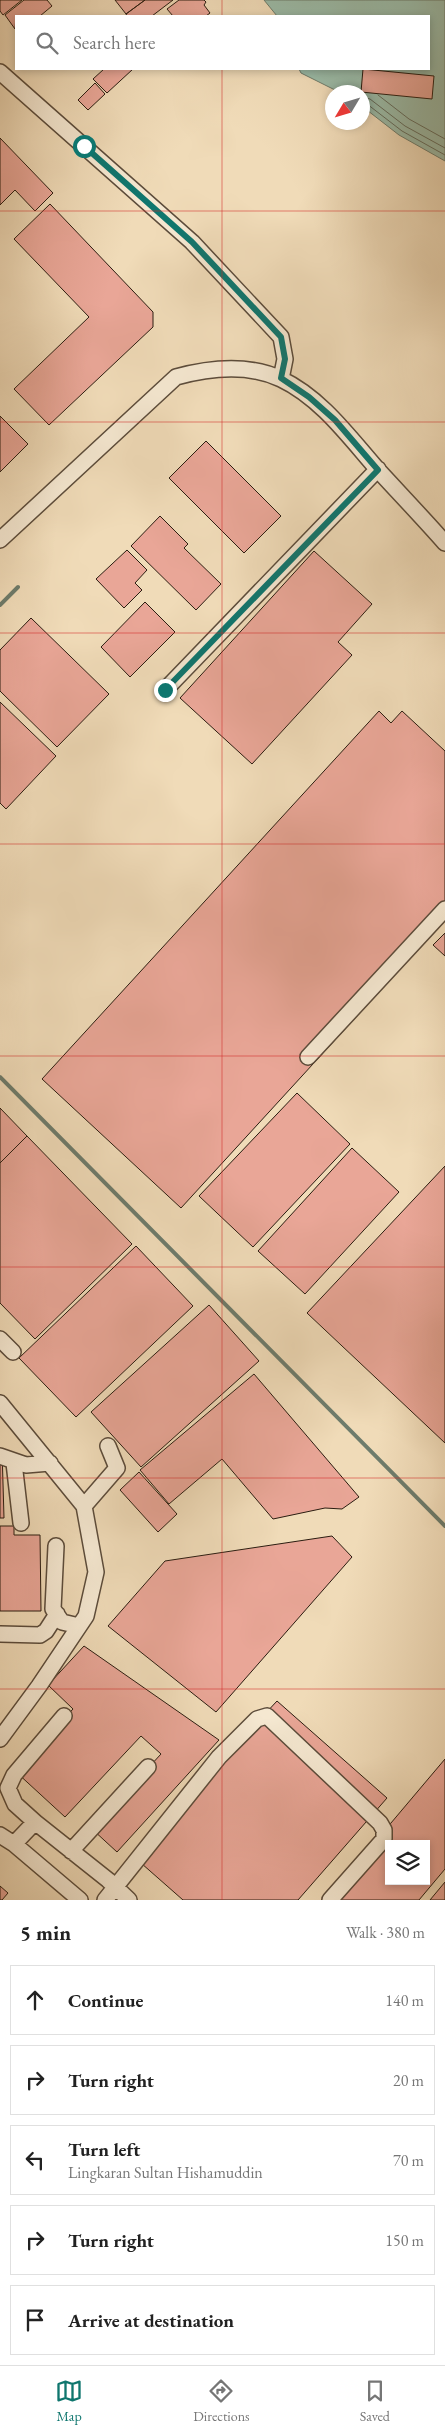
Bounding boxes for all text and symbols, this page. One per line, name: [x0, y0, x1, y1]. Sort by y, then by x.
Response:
search box: [15, 15, 430, 70]
icon: search: [33, 29, 61, 57]
text: Search here: [73, 30, 155, 55]
north arrow: [325, 85, 370, 130]
route start: [73, 135, 96, 158]
route end: [154, 679, 177, 702]
map controls: [385, 1840, 430, 1885]
button: layers: [385, 1840, 430, 1885]
text: 5 min: [20, 1919, 71, 1946]
text: Walk · 380 m: [346, 1922, 425, 1943]
icon: ahead: [21, 1986, 49, 2014]
text: Continue: [68, 1988, 143, 2013]
text: 140 m: [385, 1990, 424, 2011]
icon: right: [21, 2066, 49, 2094]
text: Turn right: [68, 2068, 154, 2093]
text: 20 m: [393, 2070, 424, 2091]
text: Turn left: [68, 2137, 140, 2162]
icon: left: [21, 2146, 49, 2174]
text: 70 m: [393, 2150, 424, 2171]
text: Lingkaran Sultan Hishamuddin: [68, 2162, 263, 2183]
icon: right: [21, 2226, 49, 2254]
text: Turn right: [68, 2228, 154, 2253]
text: 150 m: [385, 2230, 424, 2251]
icon: arrive: [21, 2306, 49, 2334]
text: Arrive at destination: [68, 2308, 234, 2333]
tab: Map: [55, 2377, 83, 2425]
tab: Directions: [193, 2377, 250, 2425]
tab: Saved: [360, 2377, 390, 2425]

